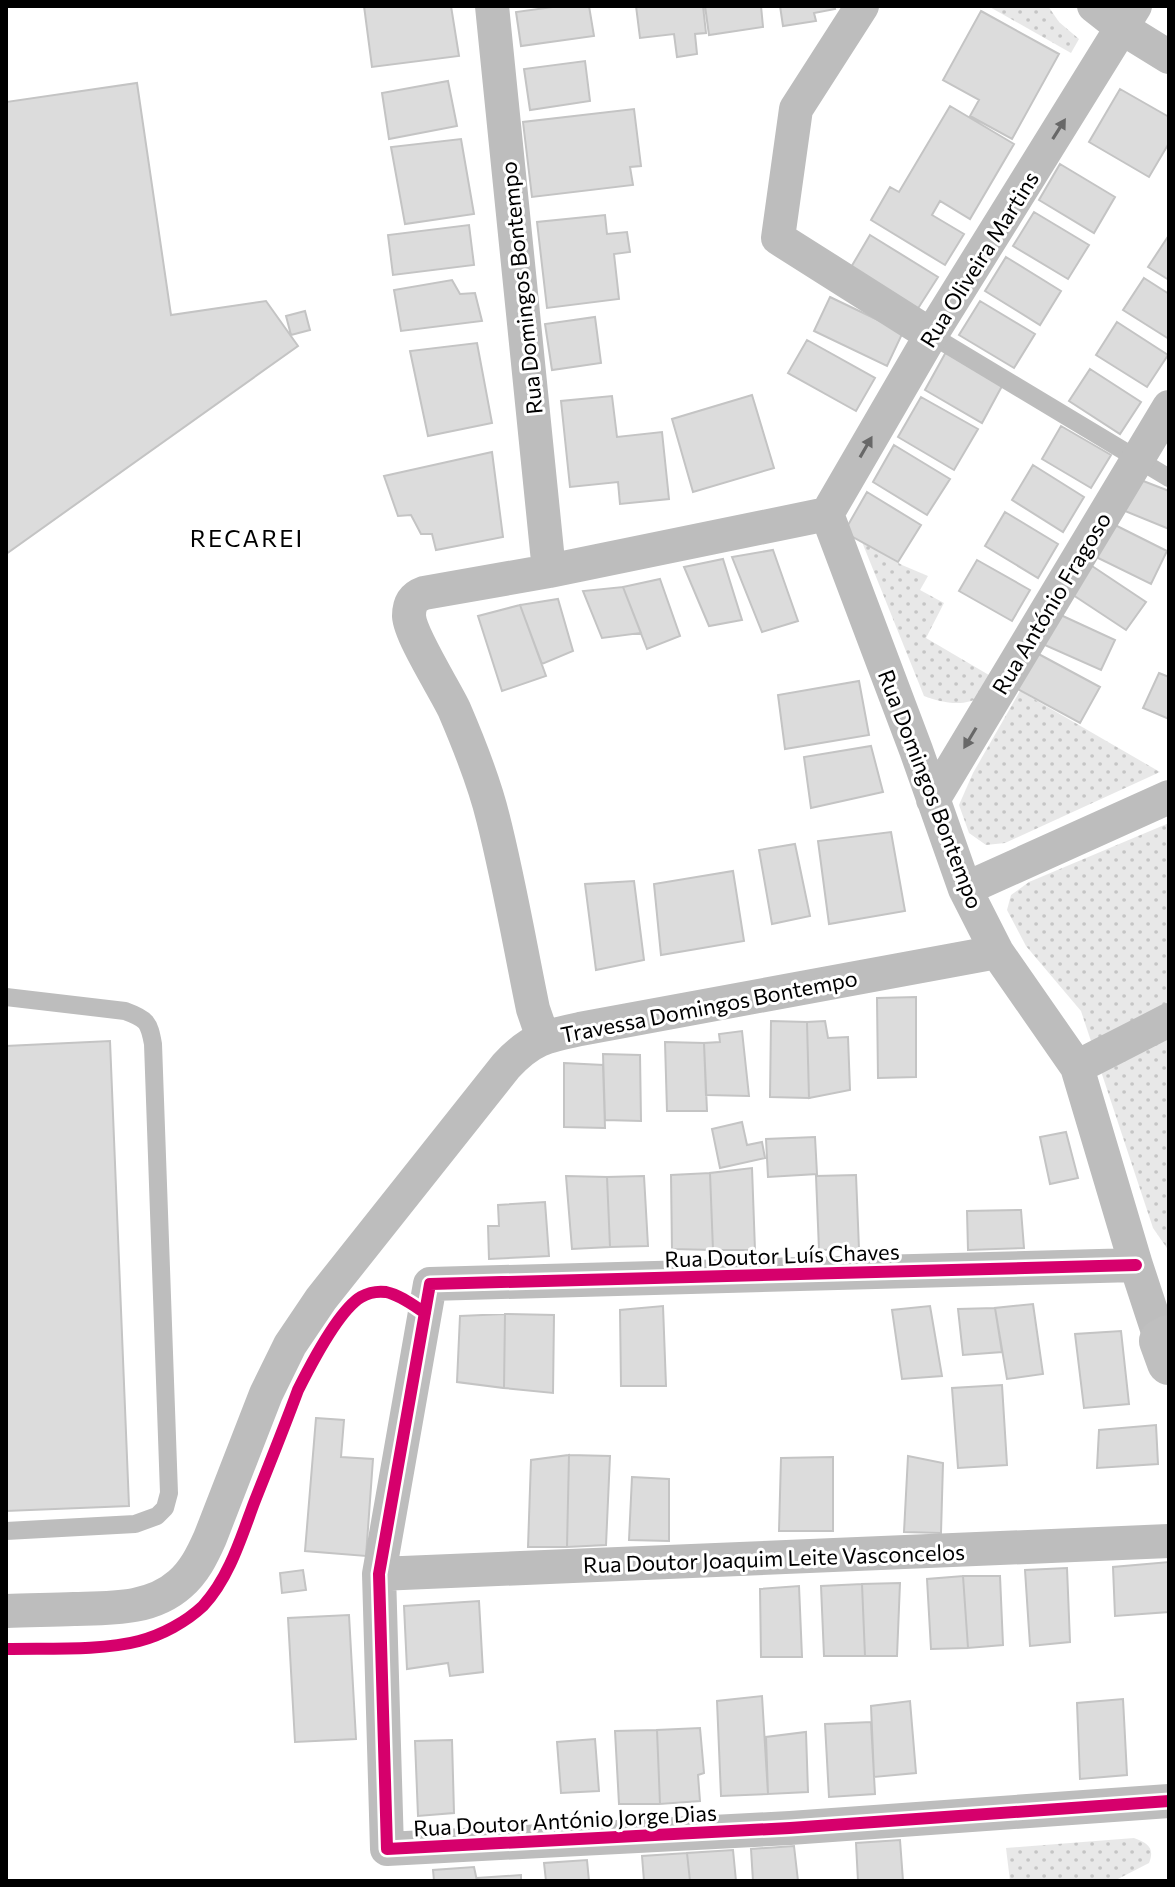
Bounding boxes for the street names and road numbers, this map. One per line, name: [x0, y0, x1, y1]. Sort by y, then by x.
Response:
street label: Rua Domingos Bontempo: [494, 160, 548, 416]
street label: Rua Oliveira Martins: [914, 166, 1044, 352]
street label: Rua António Fragoso: [986, 507, 1116, 699]
street label: Rua Domingos Bontempo: [873, 666, 989, 912]
street label: Travessa Domingos Bontempo: [558, 964, 860, 1048]
street label: Rua Doutor Luís Chaves: [664, 1237, 900, 1273]
street label: Rua Doutor Joaquim Leite Vasconcelos: [583, 1538, 965, 1578]
street label: Rua Doutor António Jorge Dias: [413, 1799, 717, 1841]

